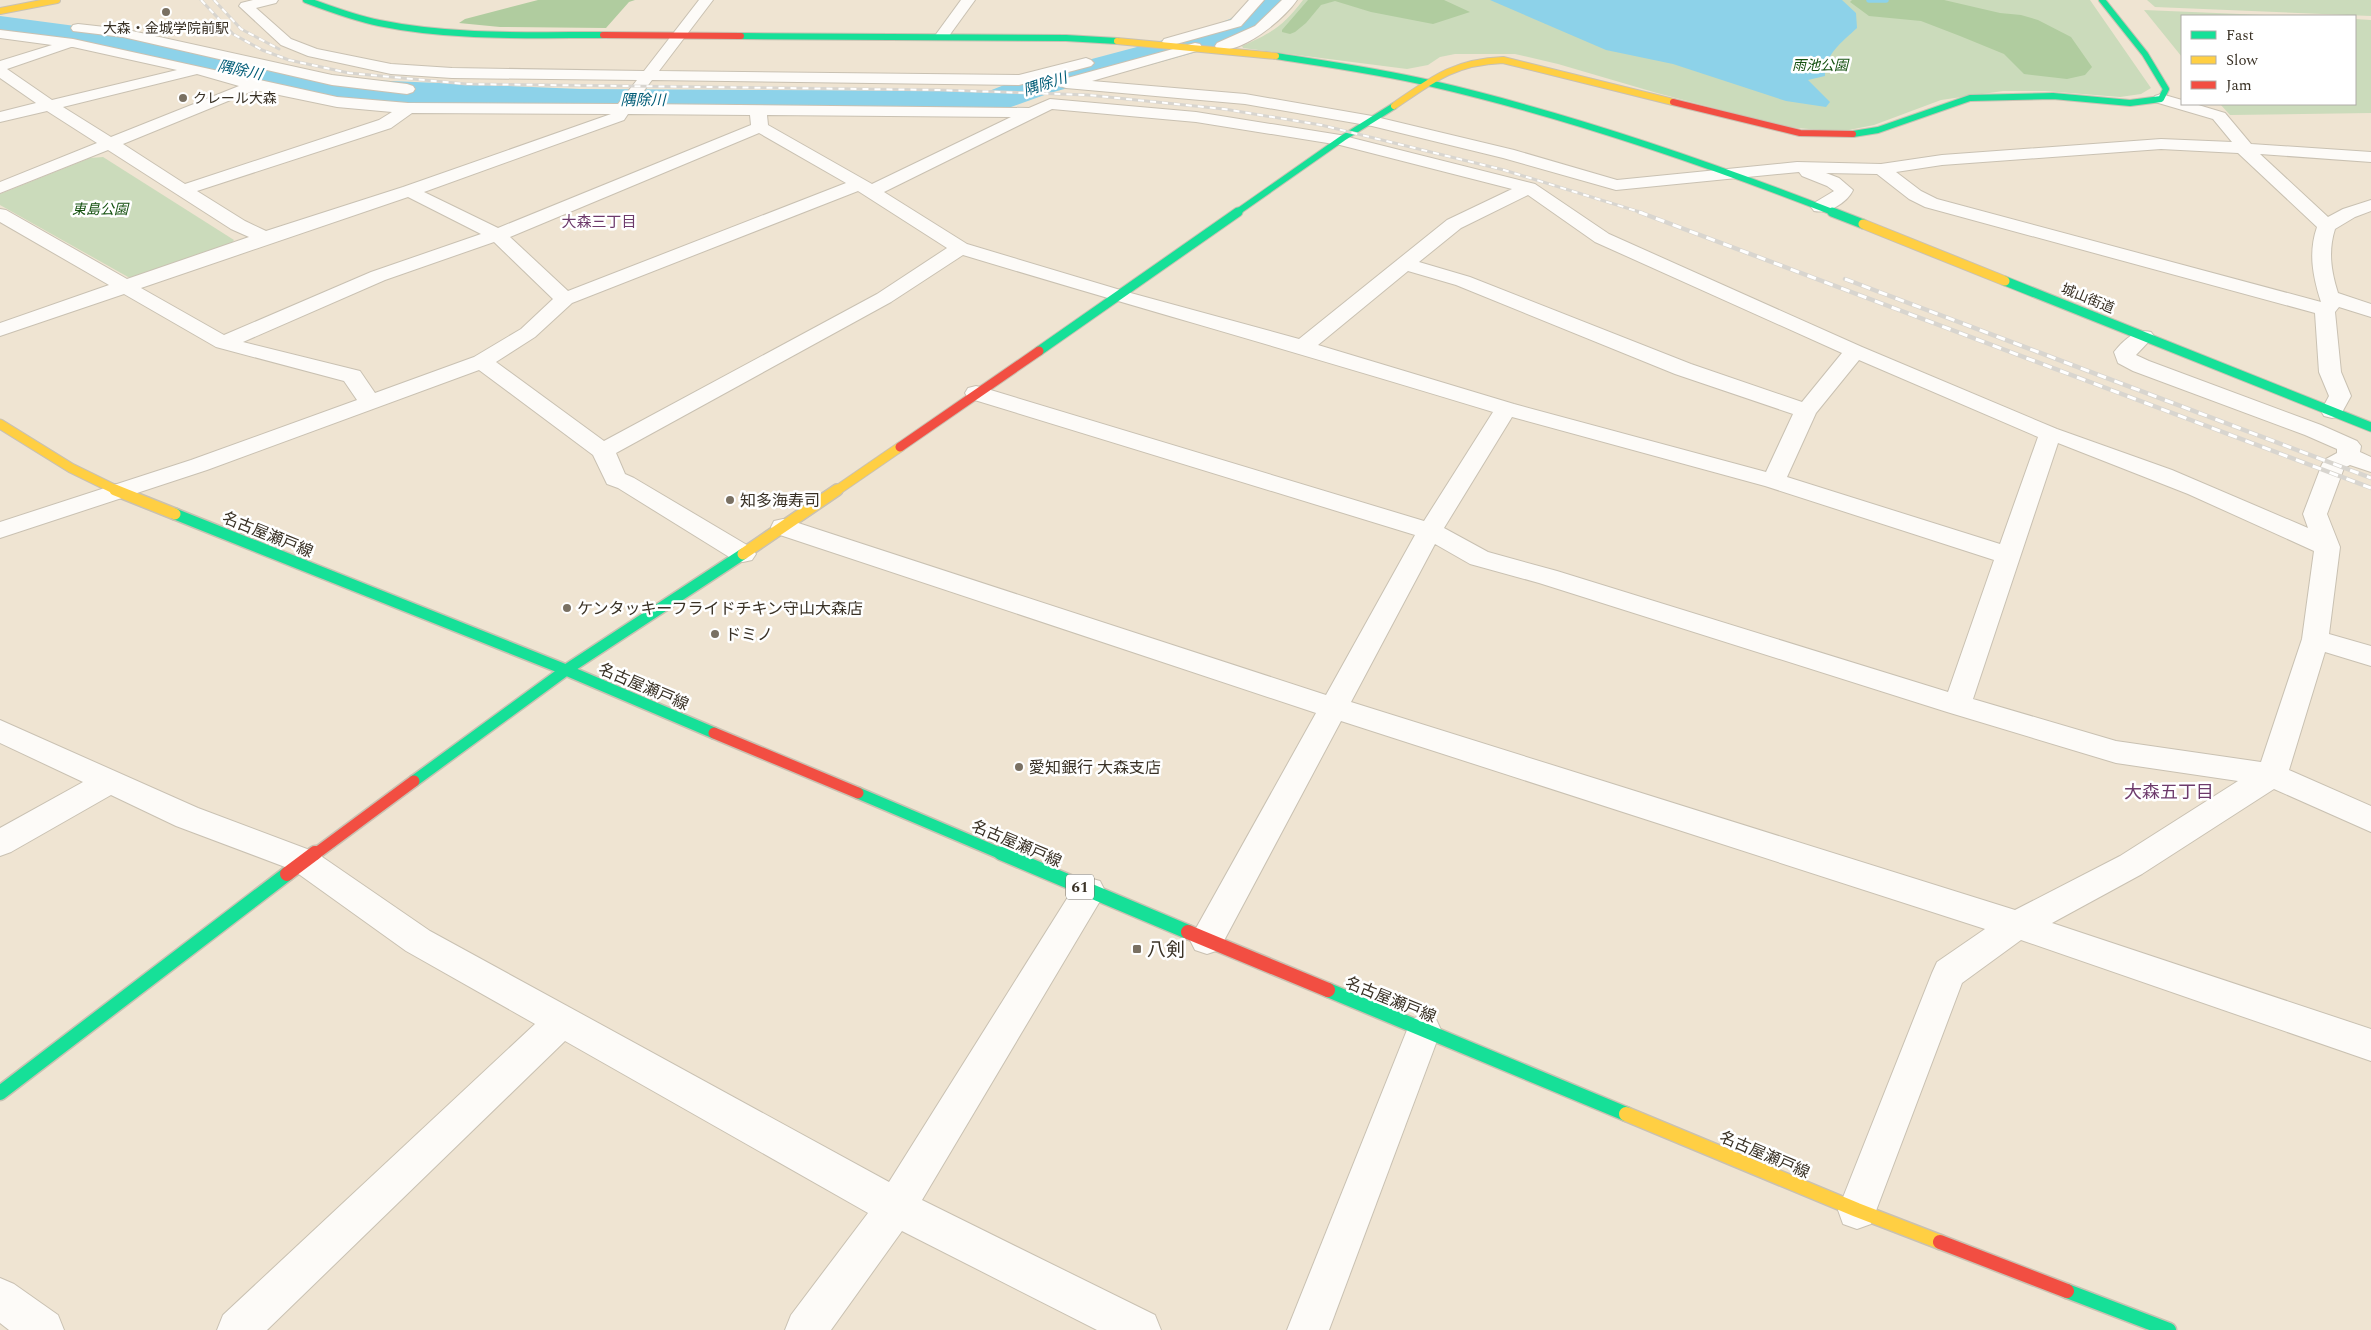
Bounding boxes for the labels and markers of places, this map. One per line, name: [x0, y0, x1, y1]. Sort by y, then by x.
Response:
marker: 大森・金城学院前駅: [160, 6, 172, 18]
place label: 大森・金城学院前駅: [103, 18, 229, 39]
place label: クレール大森: [193, 88, 277, 109]
marker: クレール大森: [177, 92, 189, 104]
place label: 知多海寿司: [740, 489, 820, 513]
marker: 知多海寿司: [724, 494, 736, 506]
place label: ケンタッキーフライドチキン守山大森店: [577, 597, 863, 621]
marker: ケンタッキーフライドチキン守山大森店: [561, 602, 573, 614]
place label: ドミノ: [725, 623, 773, 647]
marker: ドミノ: [709, 628, 721, 640]
place label: 愛知銀行 大森支店: [1029, 756, 1161, 780]
marker: 愛知銀行 大森支店: [1013, 761, 1025, 773]
place label: 八剣: [1147, 936, 1185, 965]
marker: 八剣: [1131, 943, 1143, 955]

